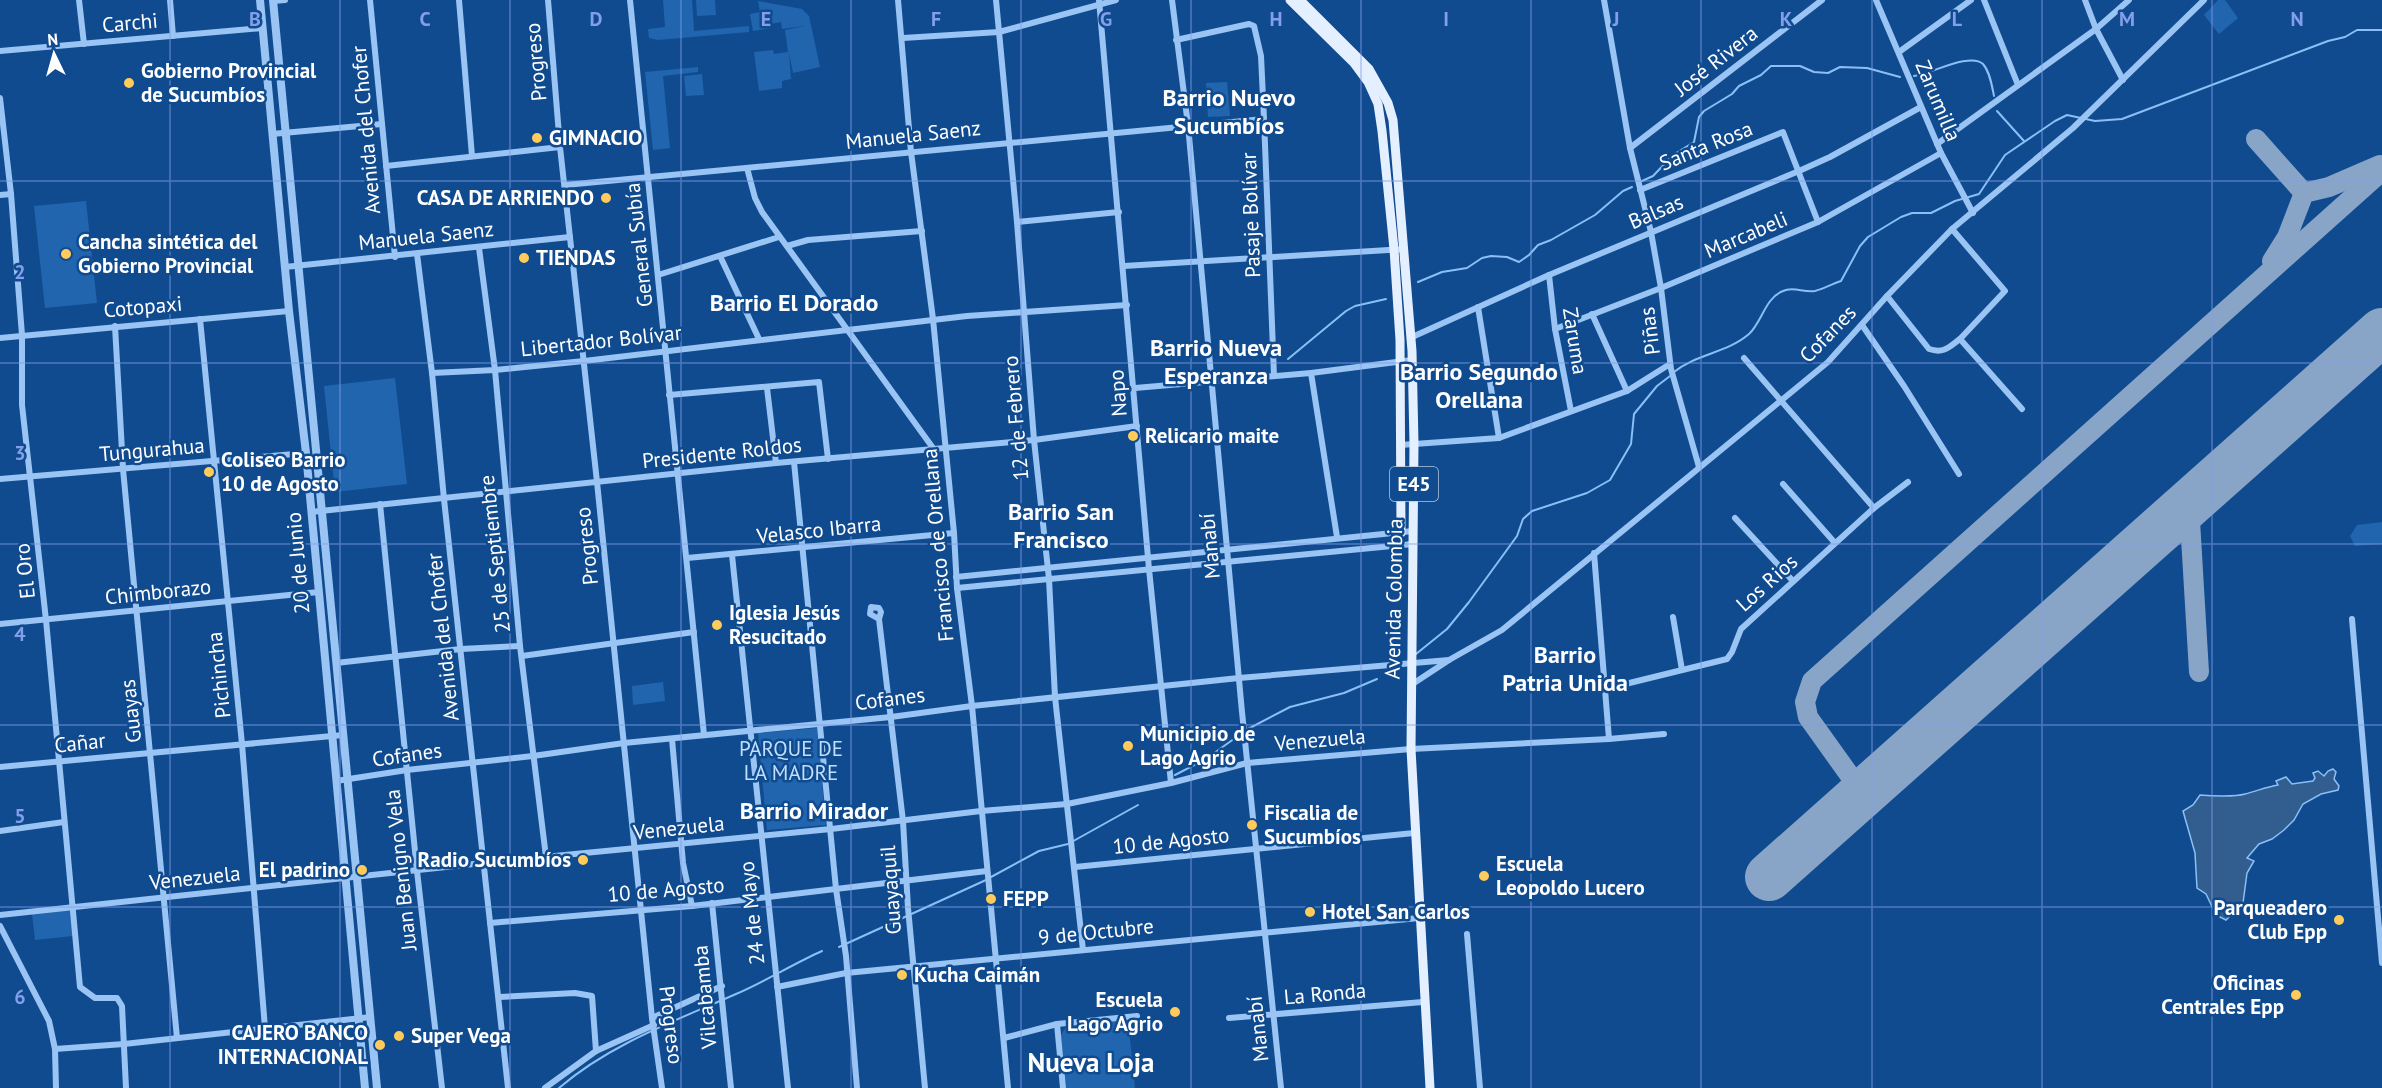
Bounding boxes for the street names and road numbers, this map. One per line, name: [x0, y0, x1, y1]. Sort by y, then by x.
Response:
street label: Carchi: [101, 7, 159, 38]
street label: José Rivera: [1668, 20, 1763, 102]
street label: Progreso: [519, 22, 552, 102]
street label: Avenida del Chofer: [345, 45, 386, 215]
street label: Zarumilla: [1909, 56, 1968, 145]
street label: Manuela Saenz: [844, 114, 982, 155]
street label: Santa Rosa: [1655, 115, 1756, 176]
street label: Pasaje Bolívar: [1235, 152, 1266, 278]
street label: General Subía: [619, 182, 658, 309]
street label: Balsas: [1624, 188, 1687, 235]
street label: Marcabeli: [1700, 205, 1792, 264]
street label: Manuela Saenz: [357, 215, 495, 256]
street label: Cotopaxi: [102, 290, 183, 323]
street label: Cofanes: [1793, 299, 1862, 368]
street label: Zaruma: [1557, 306, 1594, 376]
street label: Piñas: [1633, 306, 1666, 357]
street label: Libertador Bolívar: [519, 319, 683, 362]
street label: 12 de Febrero: [997, 355, 1034, 482]
street label: Napo: [1102, 369, 1133, 418]
street label: Tungurahua: [98, 431, 206, 468]
street label: Presidente Roldos: [641, 431, 803, 474]
street label: Francisco de Orellana: [916, 447, 959, 643]
road number: E45: [1390, 467, 1438, 501]
street label: 25 de Septiembre: [473, 474, 516, 634]
street label: Progreso: [569, 506, 604, 587]
street label: Velasco Ibarra: [754, 510, 883, 550]
street label: 20 de Junio: [280, 511, 315, 615]
street label: Manabí: [1193, 512, 1226, 580]
street label: Avenida Colombia: [1379, 518, 1408, 680]
street label: El Oro: [8, 542, 41, 600]
street label: Los Rios: [1730, 548, 1803, 617]
street label: Avenida del Chofer: [420, 552, 465, 723]
street label: Chimborazo: [104, 573, 212, 611]
street label: Pichincha: [201, 630, 236, 720]
street label: Guayas: [114, 678, 147, 744]
street label: Cofanes: [853, 681, 927, 716]
street label: Venezuela: [1272, 722, 1367, 757]
street label: Cañar: [53, 726, 107, 759]
street label: Cofanes: [370, 736, 444, 773]
street label: Juan Benigno Vela: [379, 788, 422, 953]
street label: Venezuela: [631, 809, 726, 846]
street label: 10 de Agosto: [1111, 821, 1231, 860]
street label: Guayaquil: [874, 845, 907, 935]
street label: Venezuela: [147, 859, 242, 896]
street label: 24 de Mayo: [733, 860, 770, 966]
street label: 10 de Agosto: [607, 871, 725, 908]
street label: 9 de Octubre: [1037, 912, 1155, 951]
street label: Vilcabamba: [687, 944, 723, 1051]
street label: La Ronda: [1283, 976, 1367, 1011]
street label: Progreso: [653, 984, 690, 1066]
street label: Manabí: [1241, 995, 1274, 1063]

